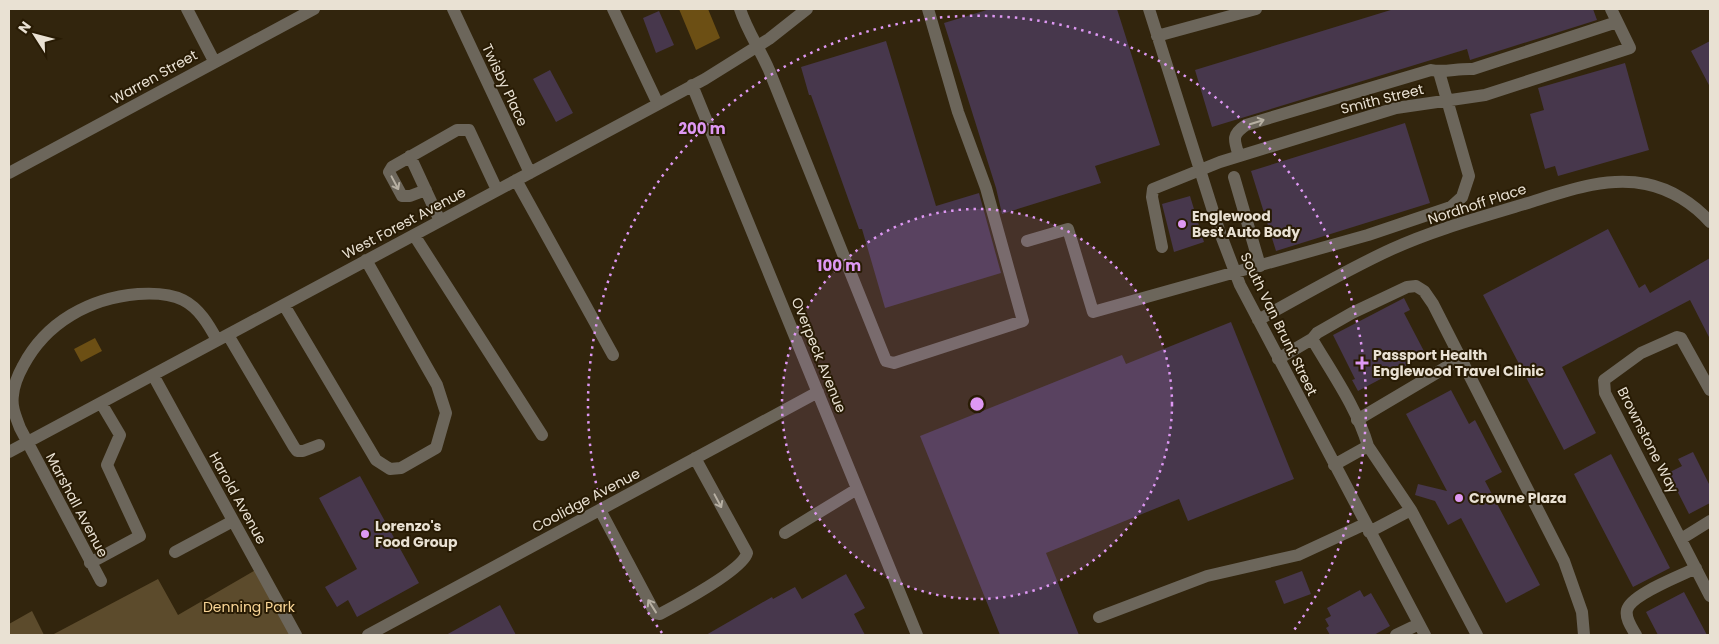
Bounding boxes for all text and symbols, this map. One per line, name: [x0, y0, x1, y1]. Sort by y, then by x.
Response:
north arrow: [10, 10, 60, 60]
text: N: [13, 17, 36, 37]
street label: Twisby Place: [477, 40, 533, 130]
street label: Warren Street: [107, 45, 201, 109]
street label: Smith Street: [1338, 79, 1426, 119]
one-way arrow: [1249, 116, 1265, 126]
text: 200 m: [678, 118, 726, 139]
one-way arrow: [391, 175, 400, 190]
street label: Nordhoff Place: [1425, 179, 1529, 229]
street label: West Forest Avenue: [339, 182, 470, 264]
place label: Englewood Best Auto Body: [1192, 206, 1300, 242]
marker: Englewood Best Auto Body: [1176, 218, 1188, 230]
street label: South Van Brunt Street: [1236, 249, 1322, 399]
text: 100 m: [817, 255, 861, 276]
street label: Overpeck Avenue: [787, 294, 851, 416]
place label: Passport Health Englewood Travel Clinic: [1373, 345, 1544, 381]
marker: Passport Health Englewood Travel Clinic: [1355, 356, 1369, 370]
street label: Brownstone Way: [1613, 383, 1684, 497]
centre of rings: [968, 395, 986, 413]
street label: Harold Avenue: [204, 448, 272, 548]
street label: Marshall Avenue: [41, 449, 113, 561]
street label: Coolidge Avenue: [529, 463, 644, 537]
place label: Crowne Plaza: [1469, 488, 1567, 508]
marker: Crowne Plaza: [1453, 492, 1465, 504]
one-way arrow: [714, 493, 723, 508]
place label: Lorenzo's Food Group: [375, 516, 458, 552]
marker: Lorenzo's Food Group: [359, 528, 371, 540]
park label: Denning Park: [203, 597, 296, 617]
one-way arrow: [646, 599, 657, 613]

